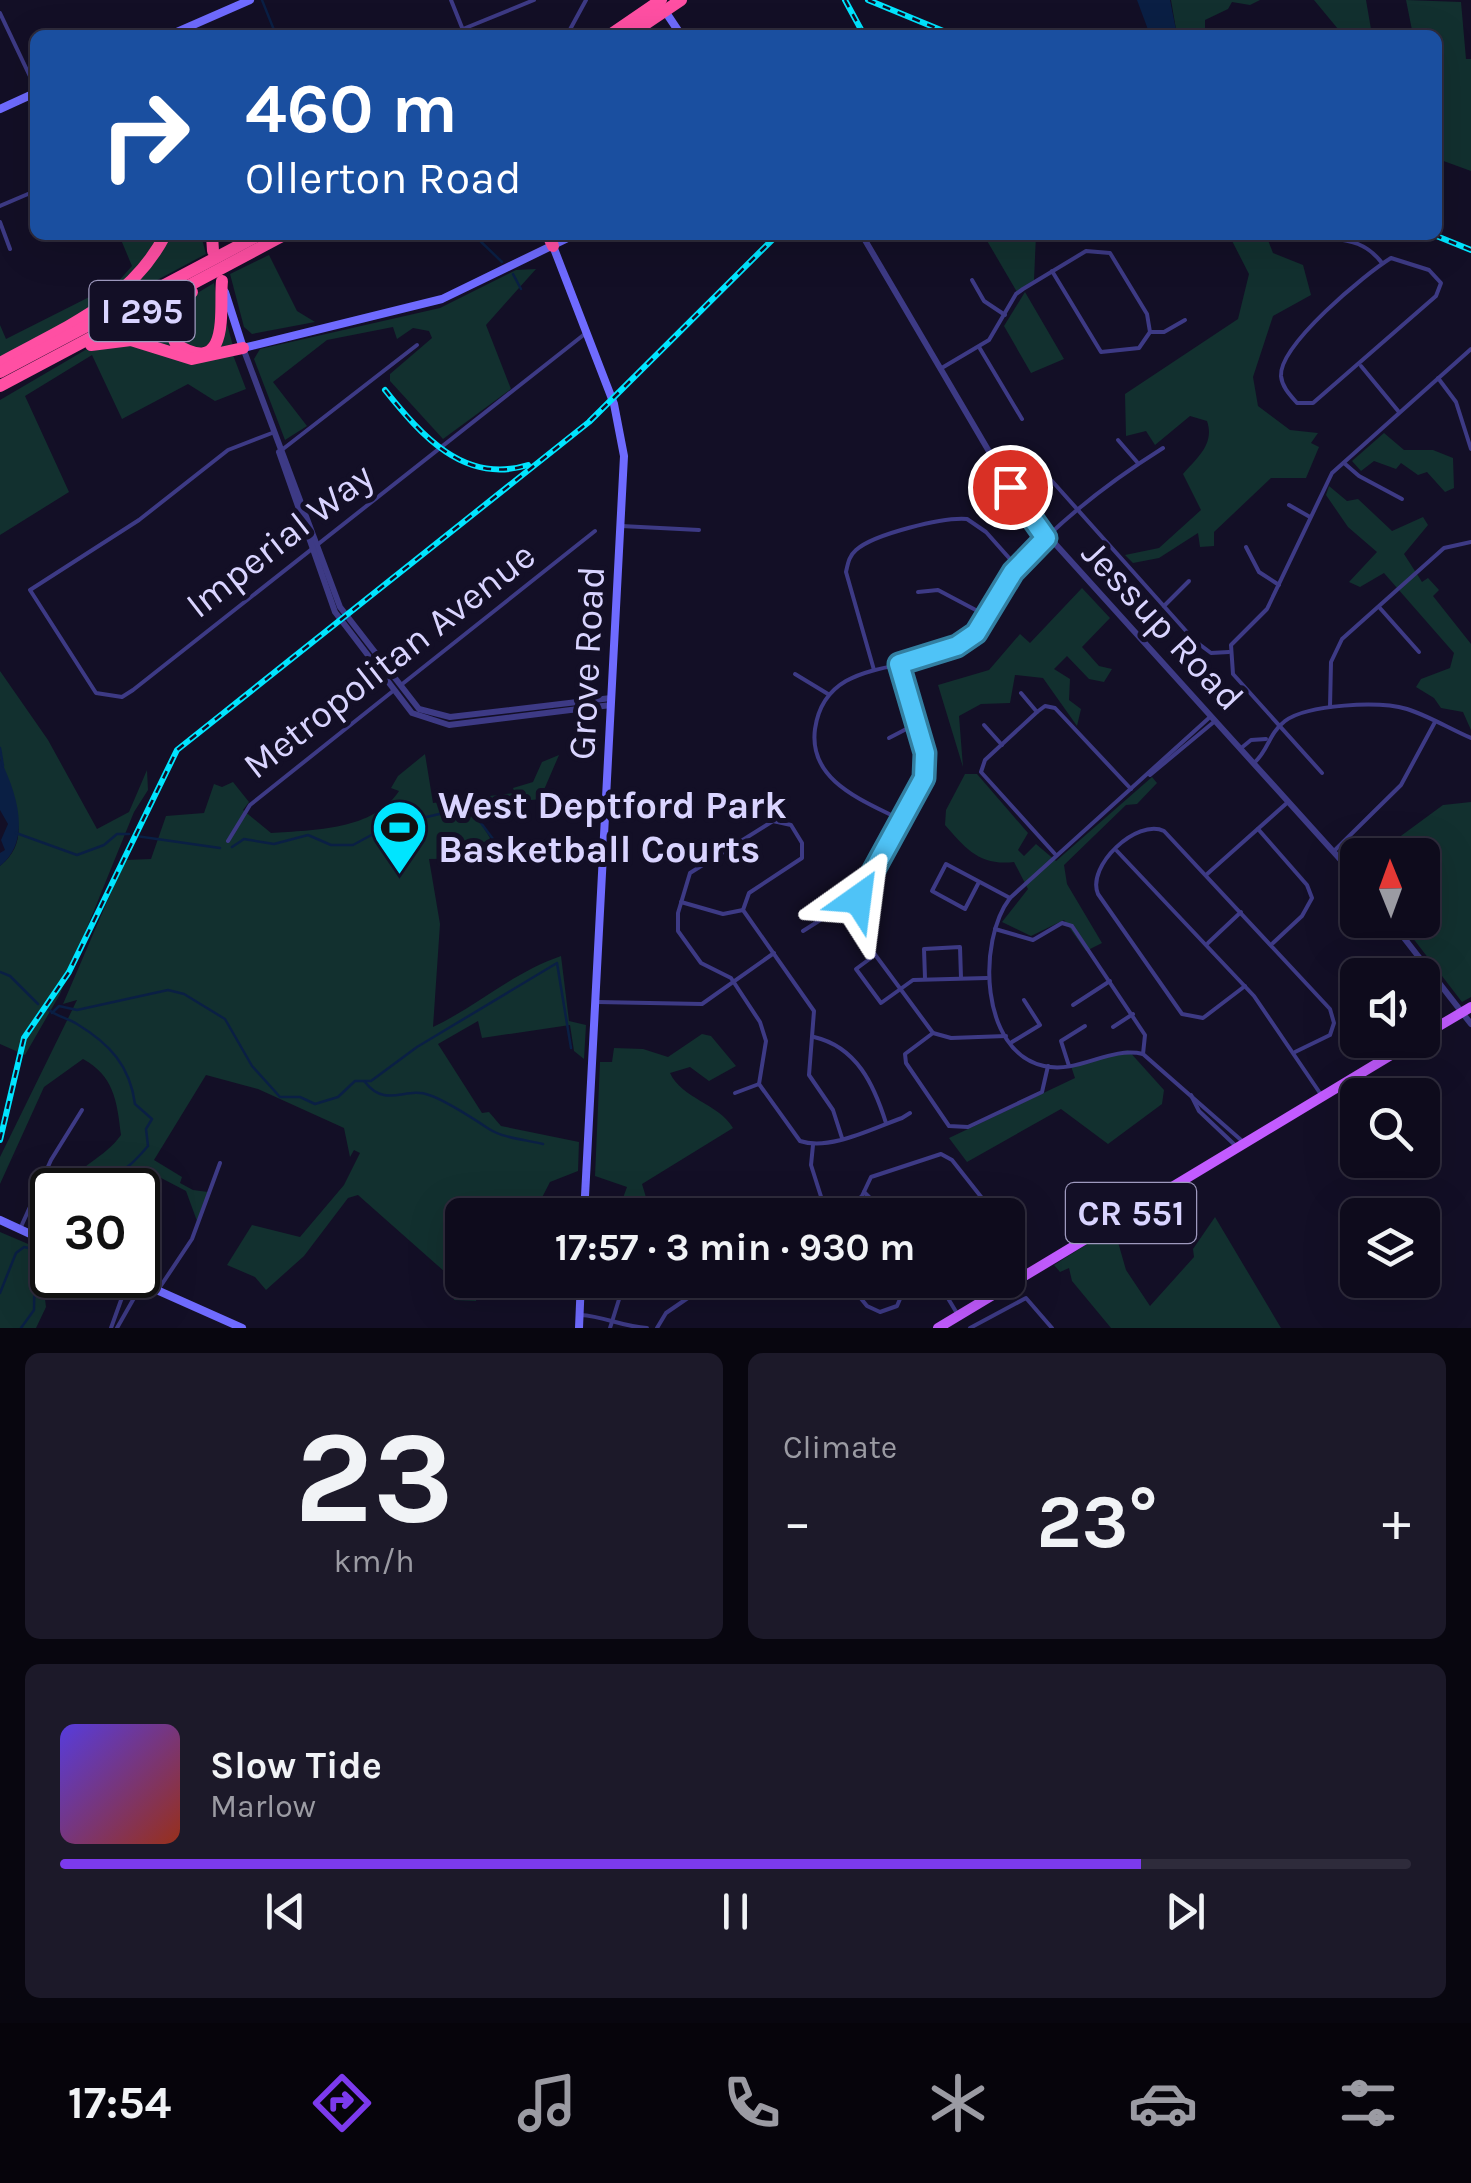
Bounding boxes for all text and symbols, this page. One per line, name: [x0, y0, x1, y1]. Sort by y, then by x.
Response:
text: 460 m: [245, 68, 458, 150]
icon: right: [80, 70, 210, 200]
text: Ollerton Road: [245, 152, 522, 204]
road number: I 295: [90, 281, 194, 341]
pin: [968, 445, 1053, 530]
street label: Imperial Way: [177, 453, 382, 627]
icon: arrive: [983, 460, 1038, 515]
street label: Jessup Road: [1072, 531, 1253, 720]
street label: Metropolitan Avenue: [235, 533, 544, 788]
street label: Grove Road: [559, 565, 614, 761]
place label: West Deptford Park Basketball Courts: [438, 783, 787, 872]
sports icon: West Deptford Park Basketball Courts: [369, 797, 429, 876]
north arrow: [1340, 838, 1440, 938]
map controls: [1340, 838, 1440, 1298]
position arrow: [806, 847, 910, 951]
button: sound: [1340, 958, 1440, 1058]
button: search: [1340, 1078, 1440, 1178]
speed limit sign: 30: [30, 1168, 160, 1298]
road number: CR 551: [1066, 1183, 1196, 1243]
button: layers: [1340, 1198, 1440, 1298]
text: 17:57 · 3 min · 930 m: [555, 1225, 915, 1270]
text: 23: [294, 1402, 454, 1554]
text: Climate: [783, 1429, 897, 1466]
text: 23°: [1036, 1478, 1158, 1566]
text: −: [783, 1490, 812, 1554]
text: +: [1382, 1490, 1411, 1554]
text: km/h: [333, 1543, 415, 1580]
text: Slow Tide: [210, 1743, 382, 1788]
text: Marlow: [210, 1788, 316, 1825]
icon: previous: [258, 1884, 313, 1939]
icon: pause: [708, 1884, 763, 1939]
icon: next: [1158, 1884, 1213, 1939]
icon: directions: [307, 2068, 377, 2138]
icon: music: [512, 2068, 582, 2138]
icon: phone: [717, 2068, 787, 2138]
icon: climate: [923, 2068, 993, 2138]
icon: car: [1128, 2068, 1198, 2138]
icon: filters: [1333, 2068, 1403, 2138]
text: 17:54: [68, 2077, 171, 2129]

